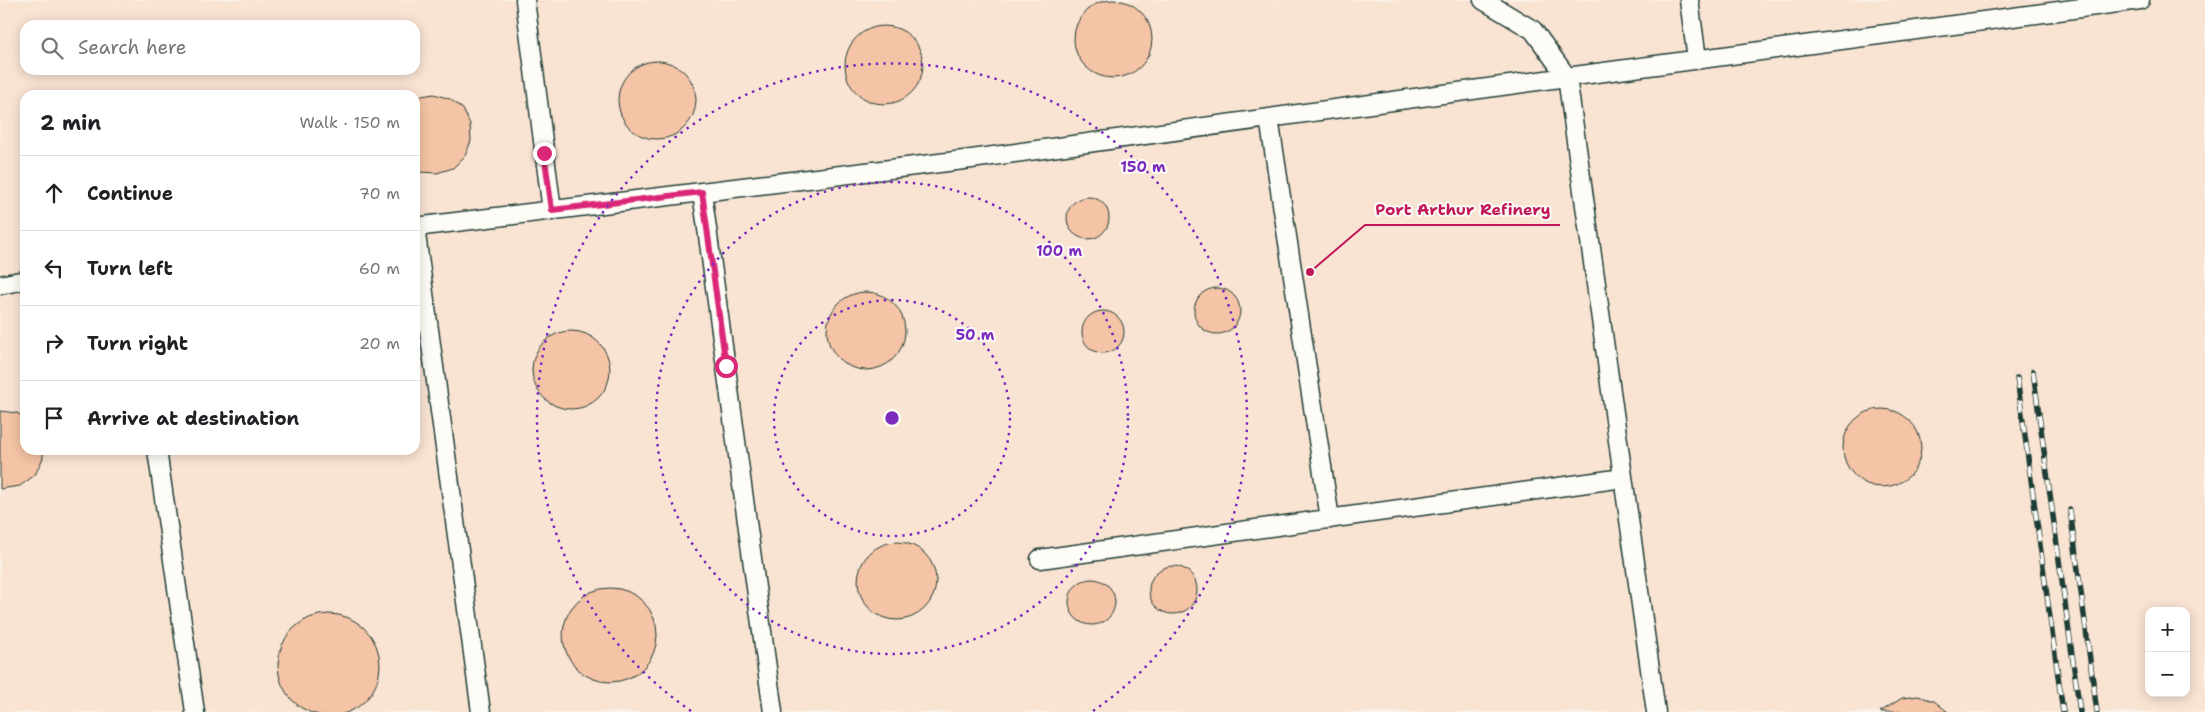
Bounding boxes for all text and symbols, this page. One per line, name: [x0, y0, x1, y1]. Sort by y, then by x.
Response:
search box: [20, 20, 420, 75]
icon: search: [38, 34, 66, 62]
text: Search here: [78, 35, 187, 60]
text: 2 min: [40, 109, 101, 137]
text: Walk · 150 m: [299, 112, 400, 133]
route end: [533, 142, 556, 165]
text: 150 m: [1120, 157, 1166, 177]
icon: ahead: [40, 179, 68, 207]
text: Continue: [87, 181, 173, 206]
text: 70 m: [359, 183, 400, 204]
callout: Port Arthur Refinery: [1365, 194, 1560, 225]
text: Port Arthur Refinery: [1375, 199, 1551, 220]
text: 100 m: [1036, 241, 1082, 261]
icon: left: [40, 254, 68, 282]
text: Turn left: [87, 256, 173, 281]
text: 60 m: [359, 258, 400, 279]
text: 50 m: [956, 325, 995, 345]
icon: right: [40, 329, 68, 357]
text: Turn right: [87, 331, 188, 356]
text: 20 m: [359, 333, 400, 354]
route start: [715, 355, 738, 378]
icon: arrive: [40, 404, 68, 432]
text: Arrive at destination: [87, 406, 299, 431]
centre of rings: [883, 409, 901, 427]
map controls: [2145, 607, 2190, 697]
button: +: [2145, 607, 2190, 652]
button: −: [2145, 652, 2190, 697]

